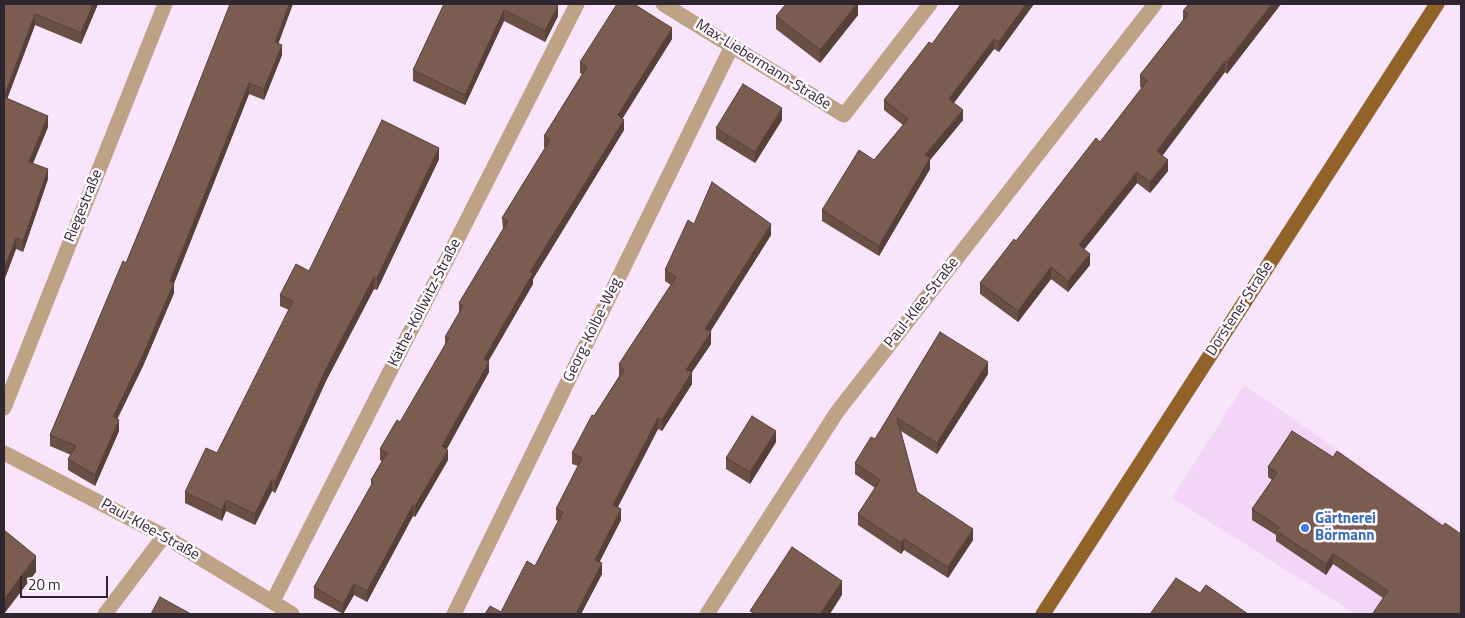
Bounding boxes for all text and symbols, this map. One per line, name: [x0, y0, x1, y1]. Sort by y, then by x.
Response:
street label: Max-Liebermann-Straße: [692, 16, 834, 114]
street label: Riegestraße: [61, 167, 107, 245]
street label: Käthe-Kollwitz-Straße: [385, 236, 465, 370]
street label: Paul-Klee-Straße: [881, 254, 963, 352]
street label: Dorstener Straße: [1203, 258, 1277, 360]
street label: Georg-Kolbe-Weg: [560, 275, 626, 385]
street label: Paul-Klee-Straße: [98, 496, 202, 564]
place label: Gärtnerei Börmann: [1315, 510, 1376, 545]
marker: Gärtnerei Börmann: [1299, 522, 1311, 534]
scale bar: [22, 566, 110, 598]
text: 20 m: [28, 573, 61, 596]

